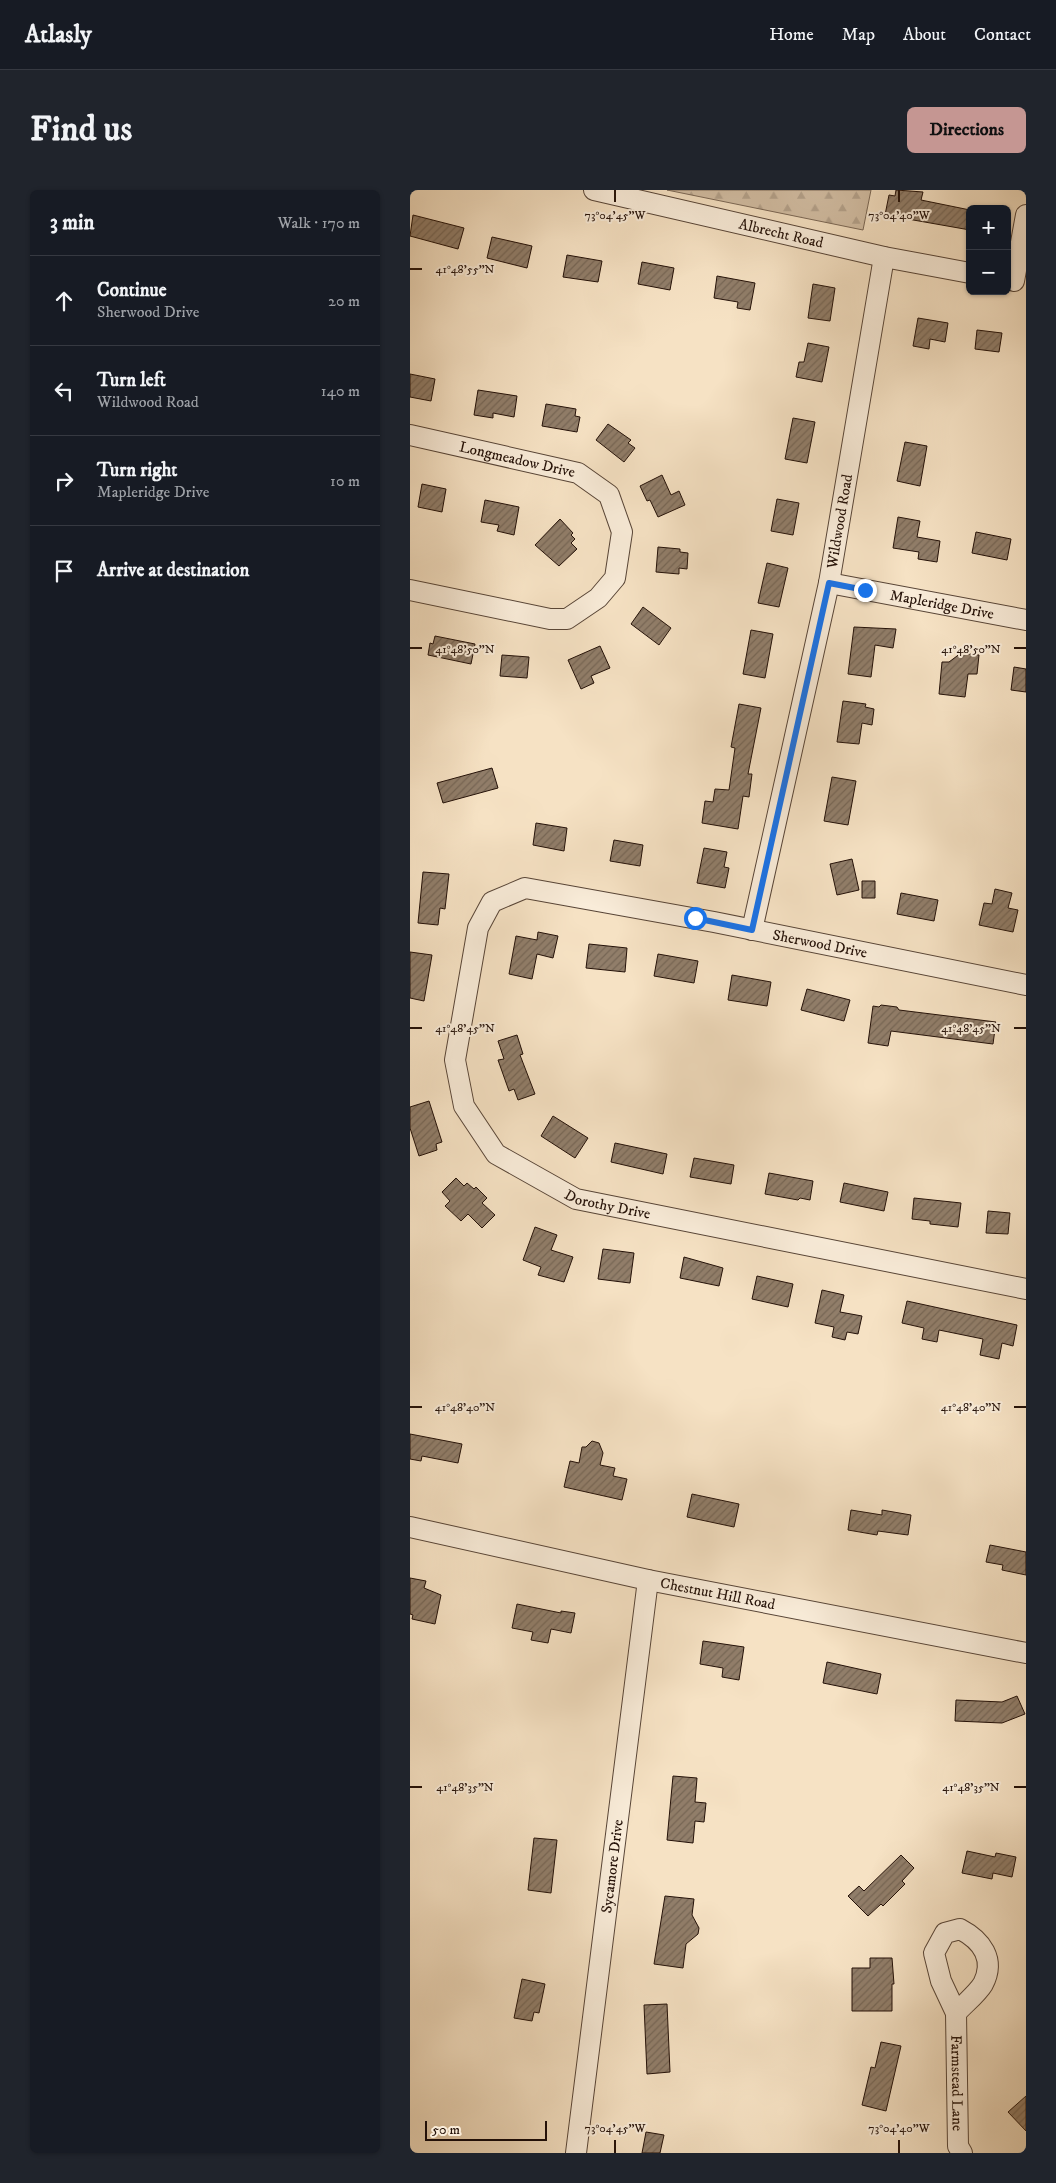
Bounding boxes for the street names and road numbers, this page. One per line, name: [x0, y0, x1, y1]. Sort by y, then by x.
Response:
street label: Albrecht Road: [737, 214, 826, 252]
street label: Longmeadow Drive: [458, 437, 577, 482]
street label: Wildwood Road: [822, 472, 857, 571]
street label: Mapleridge Drive: [888, 585, 996, 623]
street label: Sherwood Drive: [771, 926, 869, 962]
street label: Dorothy Drive: [561, 1185, 652, 1223]
street label: Chestnut Hill Road: [659, 1573, 777, 1614]
street label: Sycamore Drive: [597, 1818, 627, 1914]
street label: Farmstead Lane: [947, 2035, 967, 2131]

